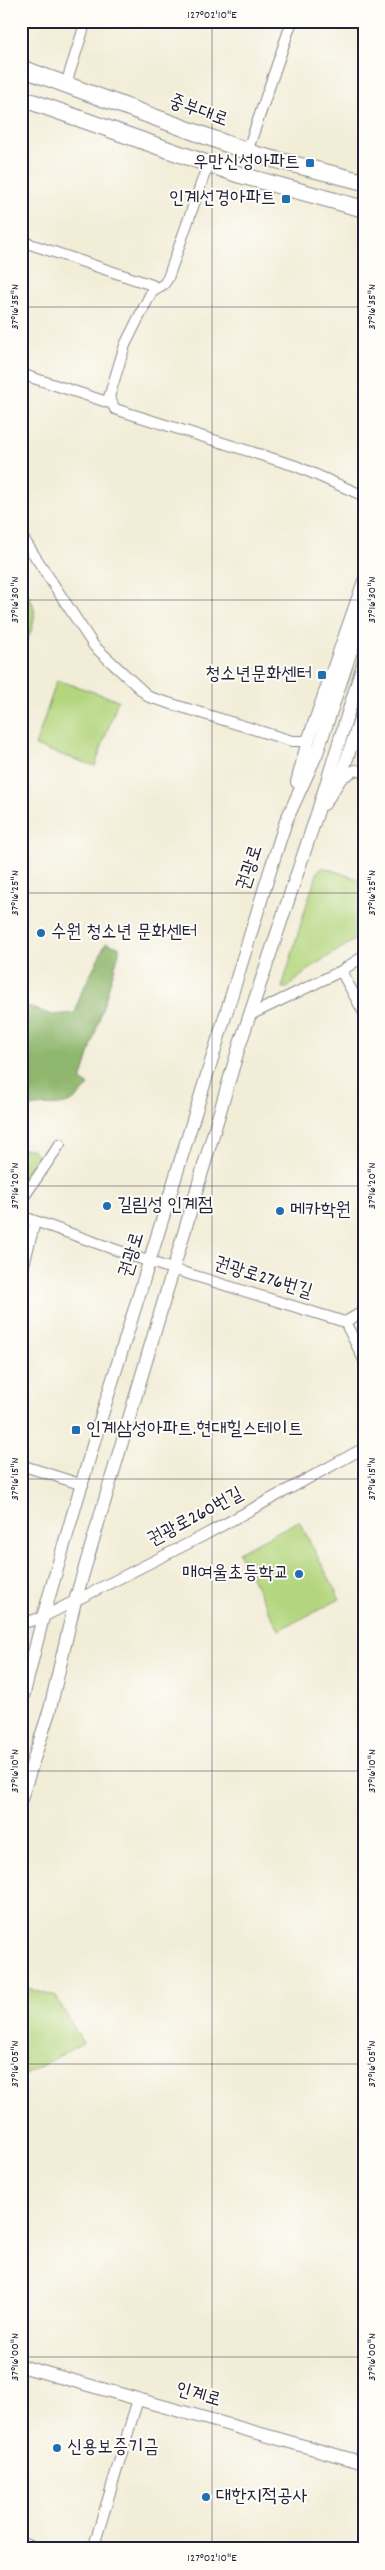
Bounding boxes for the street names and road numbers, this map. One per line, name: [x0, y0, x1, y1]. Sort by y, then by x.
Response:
street label: 중부대로: [165, 89, 231, 135]
street label: 권광로: [231, 842, 271, 894]
street label: 권광로: [113, 1229, 153, 1281]
street label: 권광로276번길: [211, 1251, 315, 1307]
street label: 권광로260번길: [144, 1482, 248, 1554]
street label: 인계로: [172, 2377, 224, 2415]

